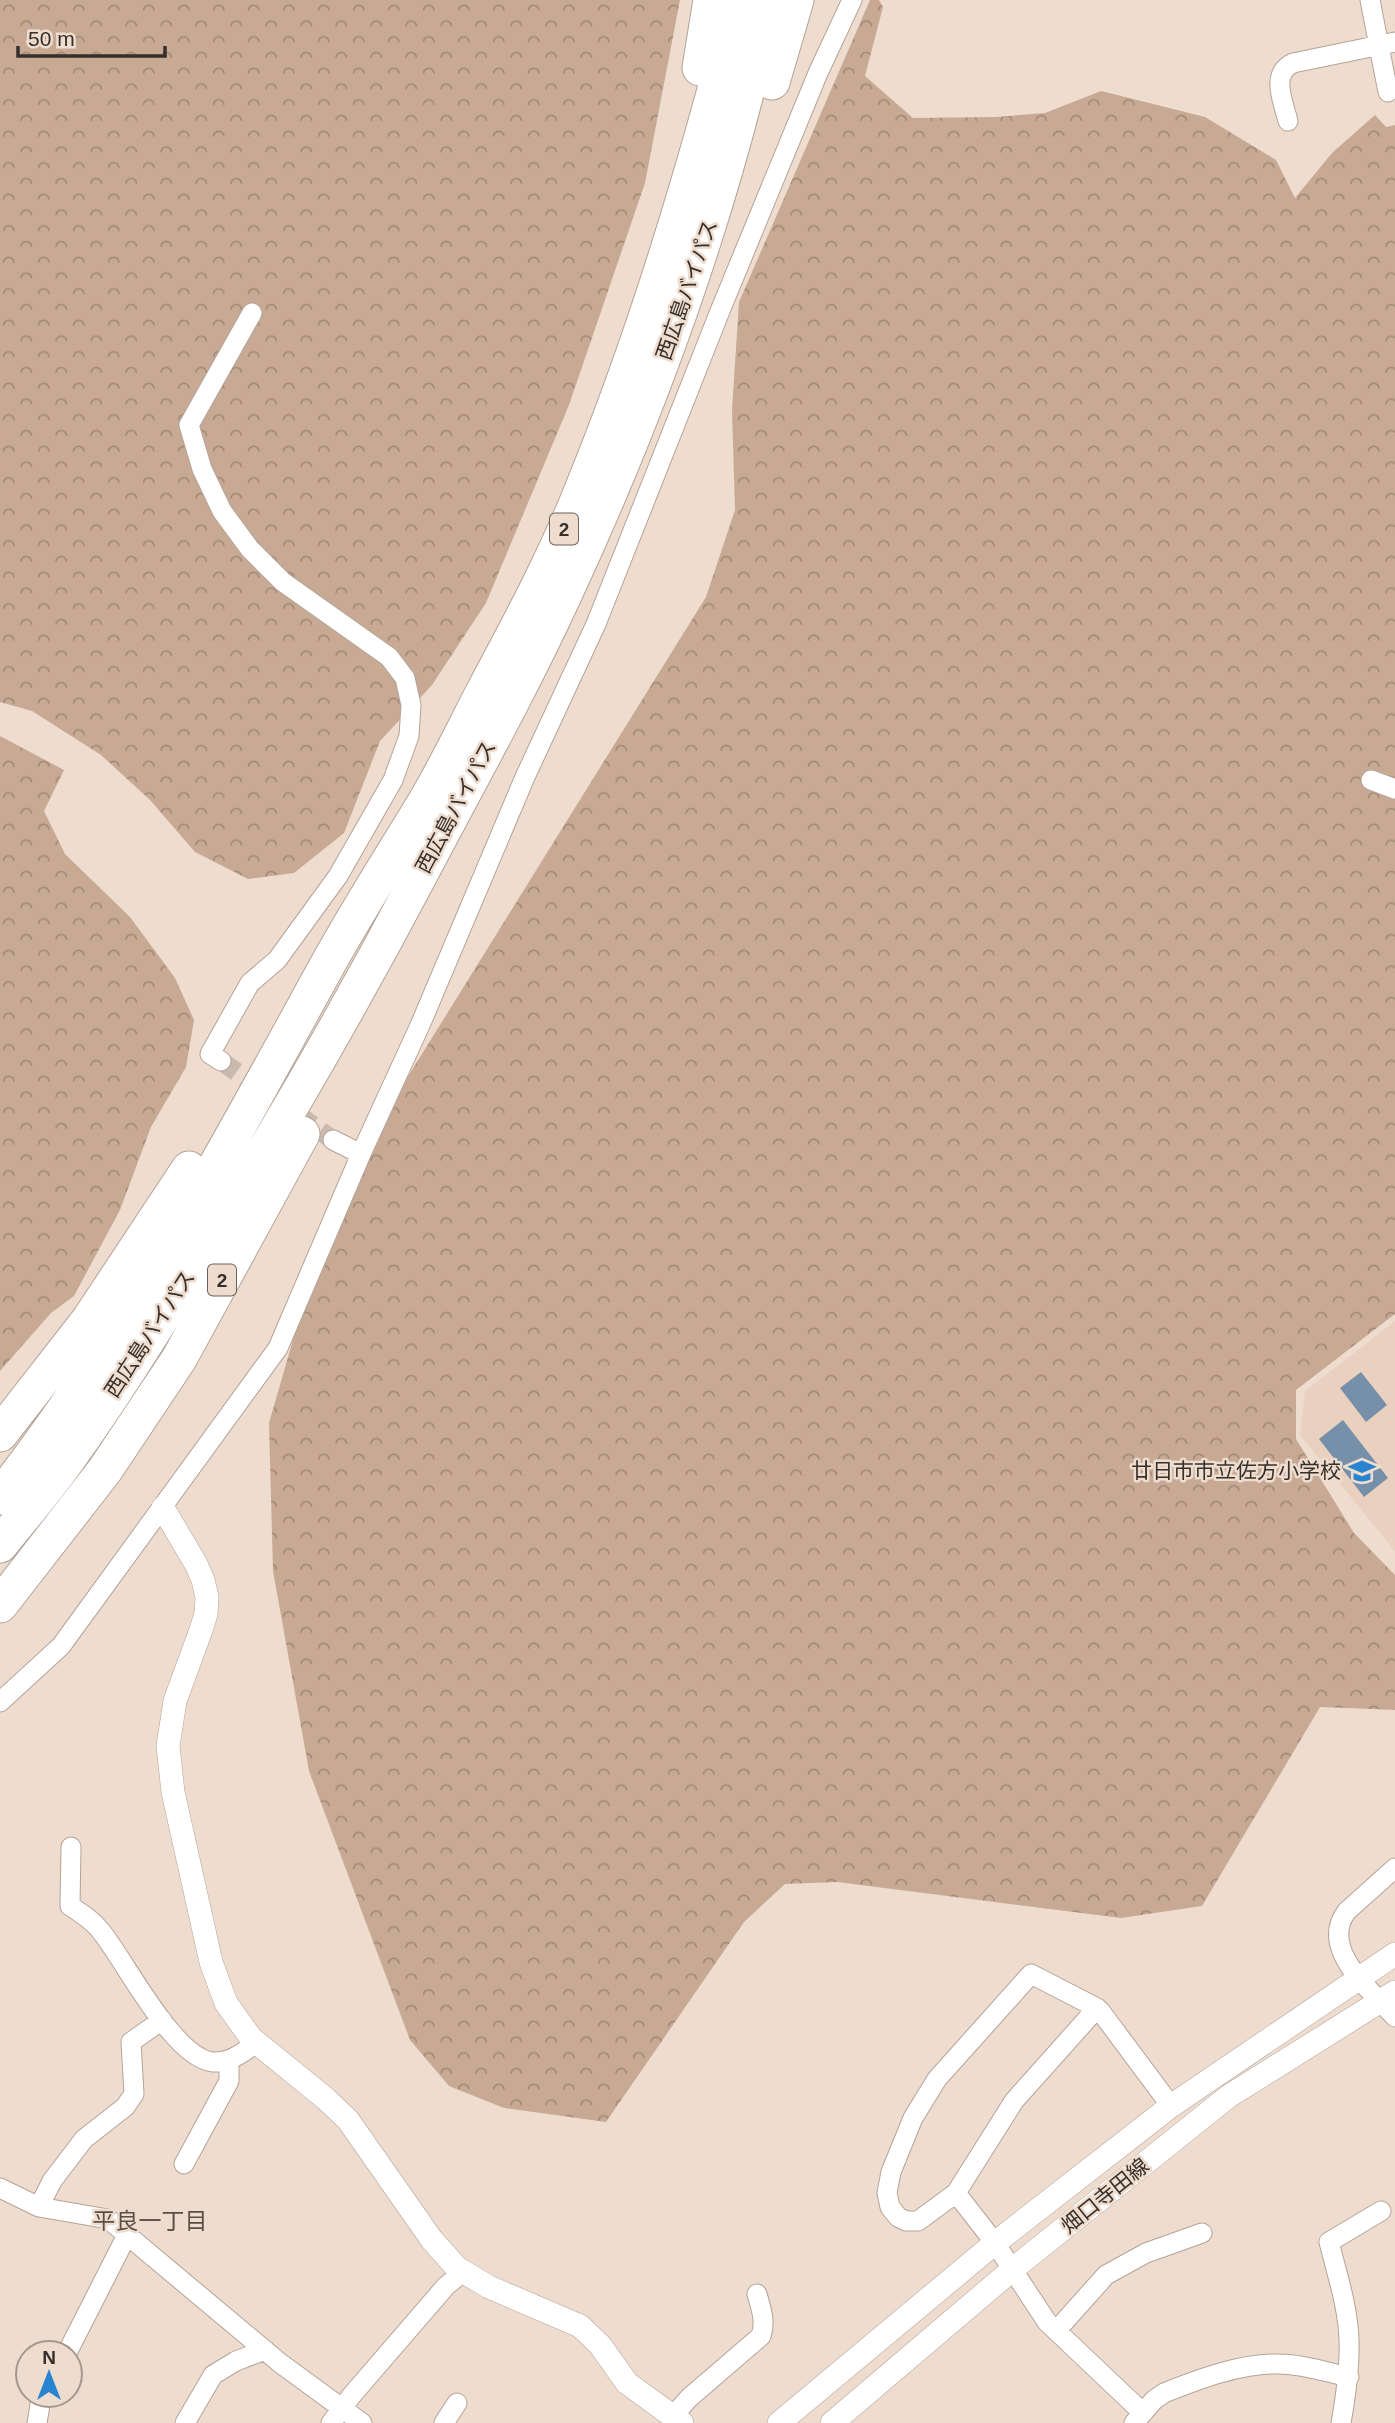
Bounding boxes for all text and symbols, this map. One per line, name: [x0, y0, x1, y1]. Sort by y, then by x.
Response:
scale bar: [18, 14, 164, 58]
text: 50 m: [28, 27, 75, 50]
street label: 西広島バイパス: [652, 217, 721, 363]
road number: 2: [550, 514, 578, 544]
street label: 西広島バイパス: [411, 737, 500, 877]
road number: 2: [208, 1264, 236, 1296]
street label: 西広島バイパス: [100, 1266, 199, 1401]
school or university icon: 廿日市市立佐方小学校: [1347, 1456, 1377, 1486]
place label: 廿日市市立佐方小学校: [1131, 1459, 1341, 1482]
street label: 畑口寺田線: [1057, 2154, 1153, 2238]
district label: 平良一丁目: [93, 2208, 208, 2234]
north arrow: [14, 2339, 84, 2409]
text: N: [42, 2347, 56, 2368]

